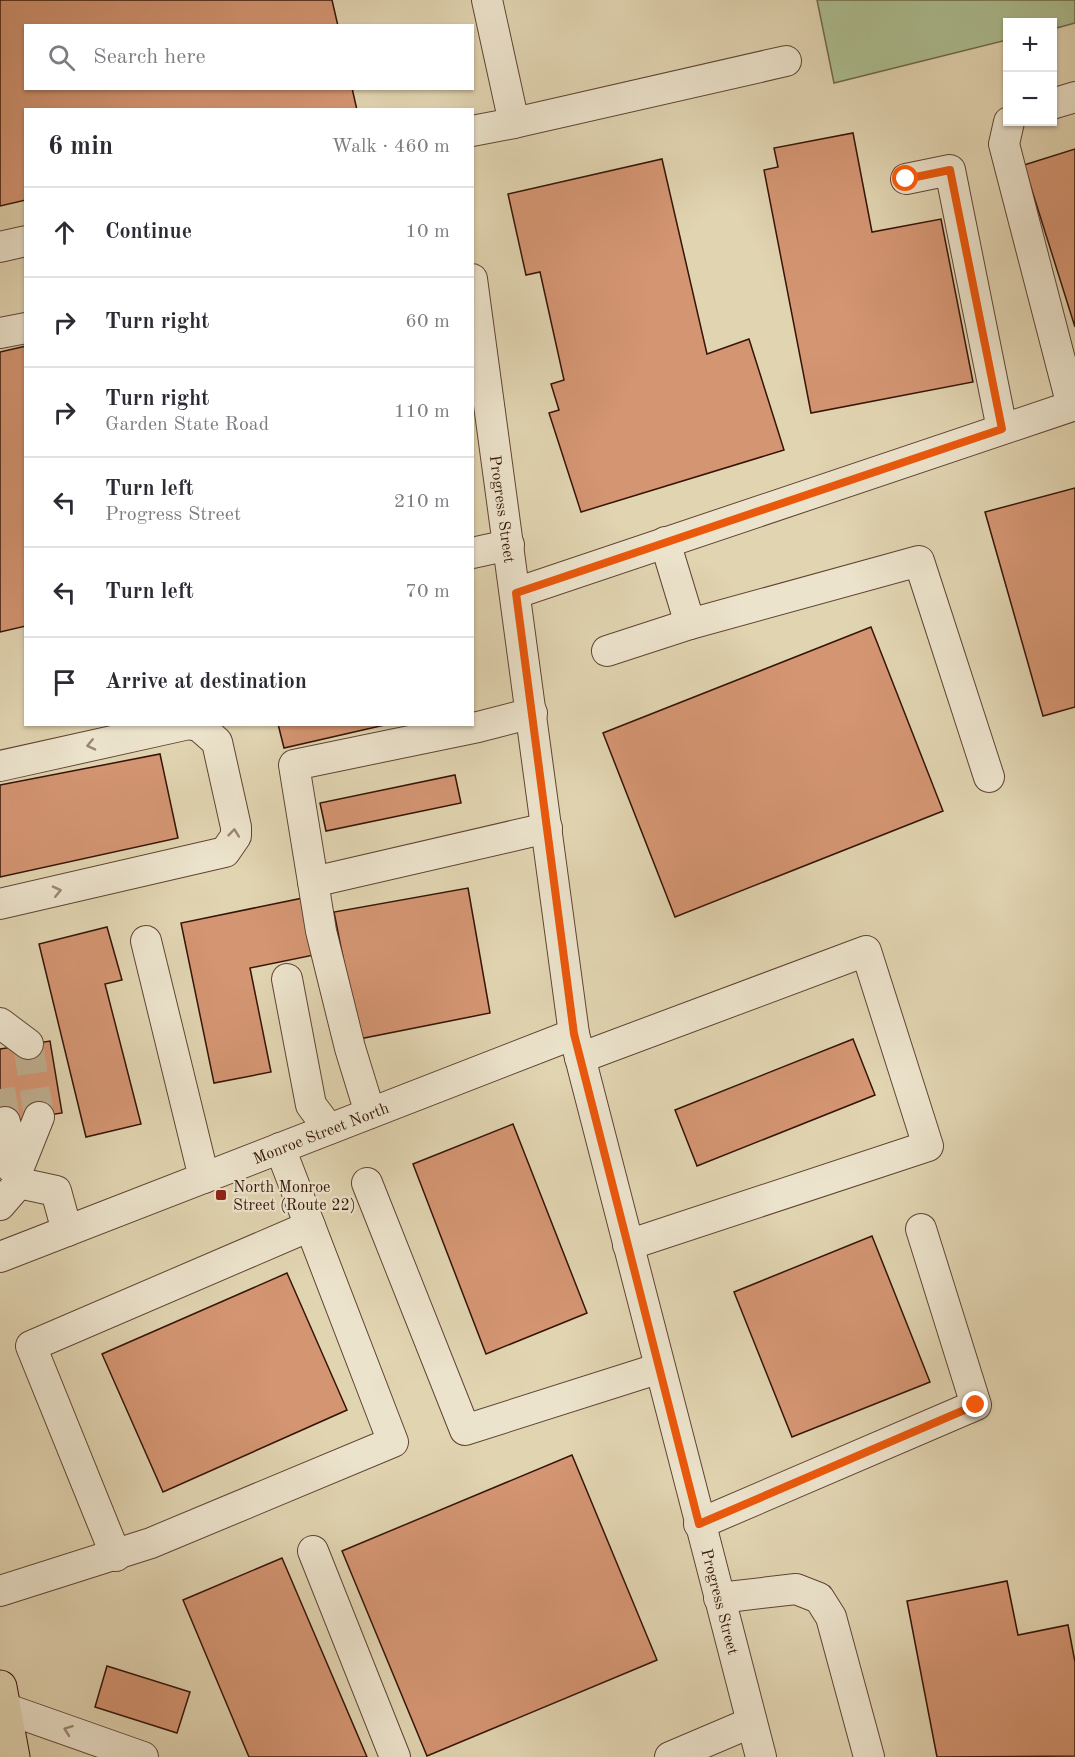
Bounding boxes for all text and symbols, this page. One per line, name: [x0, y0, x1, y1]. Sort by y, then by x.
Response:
map controls: [1003, 18, 1057, 126]
button: +: [1003, 18, 1057, 72]
search box: [24, 24, 474, 90]
icon: search: [45, 41, 78, 74]
text: Search here: [93, 46, 206, 68]
button: −: [1003, 72, 1057, 126]
text: 6 min: [48, 134, 113, 160]
text: Walk · 460 m: [331, 137, 450, 157]
route start: [892, 165, 918, 191]
icon: ahead: [48, 216, 81, 249]
text: Continue: [105, 221, 192, 243]
text: 10 m: [405, 222, 450, 242]
icon: right: [48, 306, 81, 339]
text: Turn right: [105, 311, 209, 333]
text: 60 m: [405, 312, 450, 332]
text: Turn right: [105, 388, 209, 410]
icon: right: [48, 396, 81, 429]
text: 110 m: [394, 402, 450, 422]
text: Garden State Road: [105, 415, 269, 435]
street label: Progress Street: [486, 454, 516, 565]
text: Turn left: [105, 478, 194, 500]
icon: left: [48, 486, 81, 519]
text: 210 m: [394, 492, 450, 512]
text: Progress Street: [105, 505, 241, 525]
icon: left: [48, 576, 81, 609]
text: Turn left: [105, 581, 194, 603]
text: 70 m: [405, 582, 450, 602]
icon: arrive: [48, 666, 81, 699]
text: Arrive at destination: [105, 671, 307, 693]
one-way arrow: [86, 738, 96, 751]
one-way arrow: [227, 828, 240, 838]
one-way arrow: [52, 885, 62, 898]
street label: Monroe Street North: [251, 1101, 392, 1168]
place label: North Monroe Street (Route 22): [233, 1180, 356, 1214]
marker: North Monroe Street (Route 22): [214, 1188, 228, 1202]
route end: [962, 1391, 988, 1417]
street label: Progress Street: [697, 1547, 740, 1657]
one-way arrow: [63, 1725, 74, 1738]

